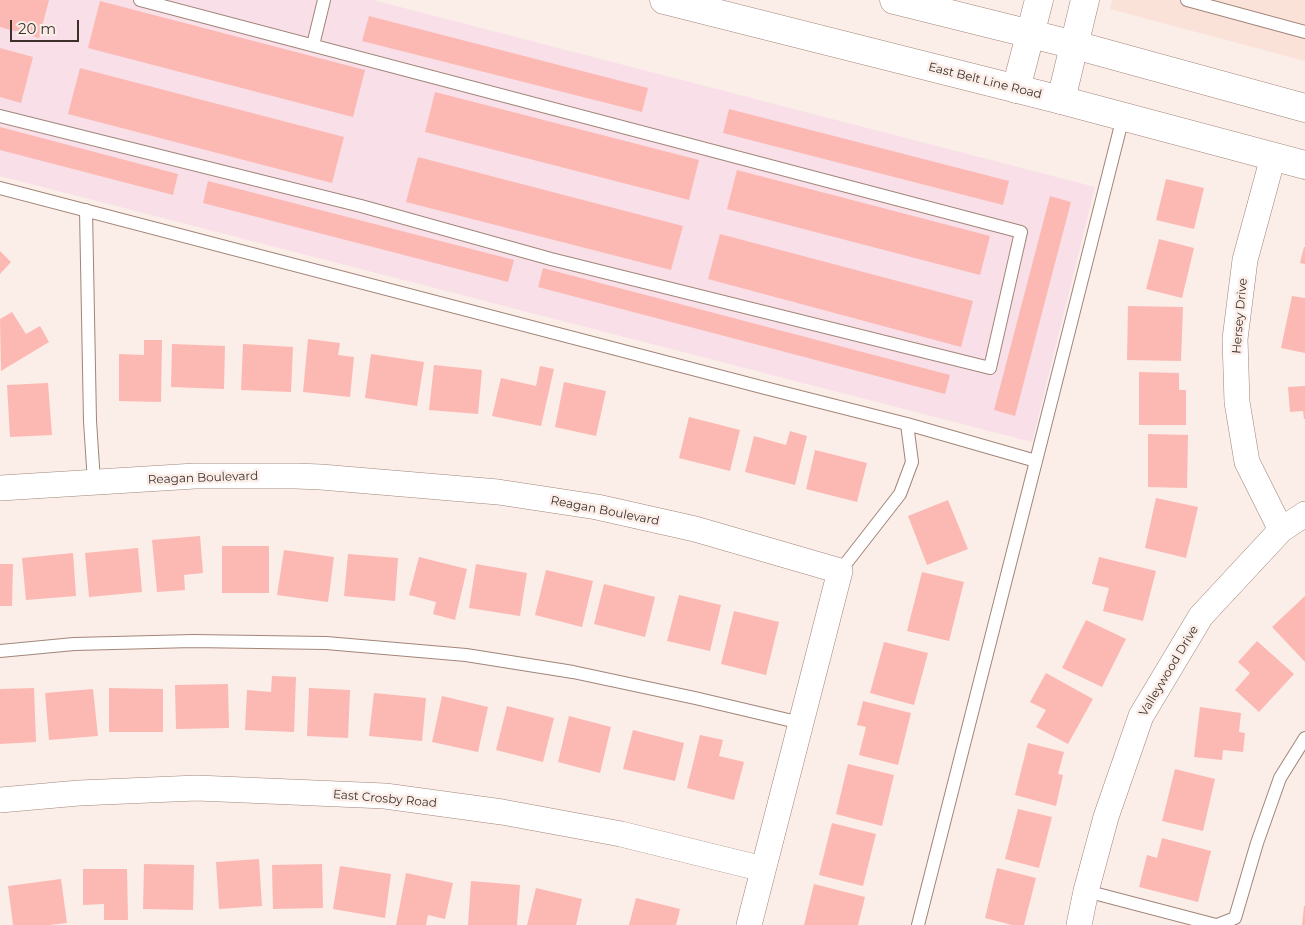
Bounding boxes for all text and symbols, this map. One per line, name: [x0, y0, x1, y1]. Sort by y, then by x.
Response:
scale bar: [12, 10, 81, 42]
text: 20 m: [18, 19, 56, 38]
street label: East Belt Line Road: [927, 60, 1043, 102]
street label: Hersey Drive: [1230, 278, 1250, 354]
street label: Reagan Boulevard: [148, 469, 258, 487]
street label: Reagan Boulevard: [549, 493, 661, 529]
street label: Valleywood Drive: [1136, 623, 1202, 719]
street label: East Crosby Road: [332, 787, 438, 811]

